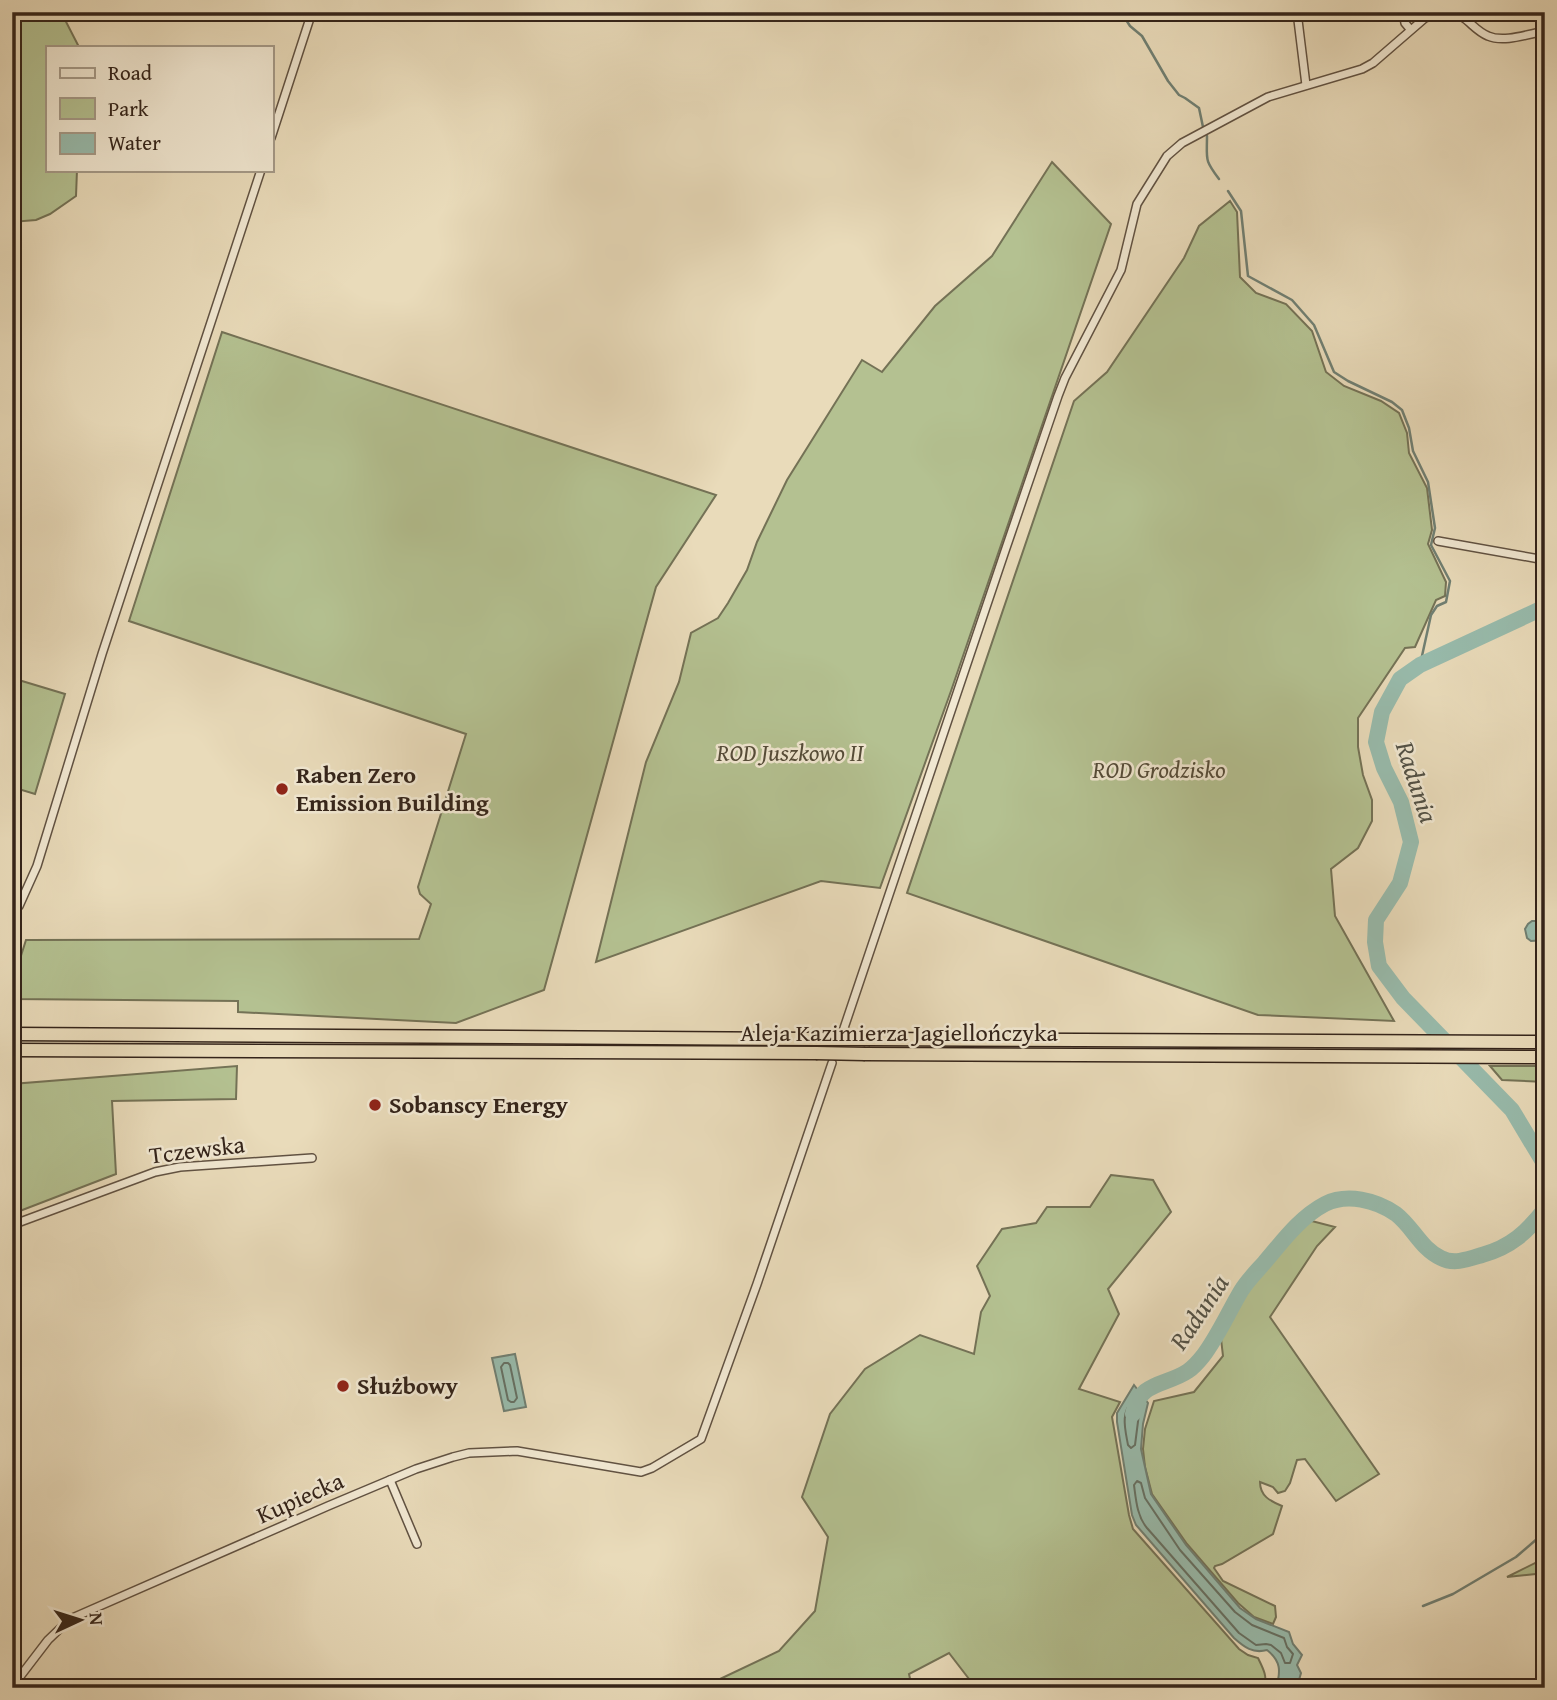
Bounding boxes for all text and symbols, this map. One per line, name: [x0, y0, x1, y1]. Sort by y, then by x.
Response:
legend: [46, 46, 273, 172]
text: Road: [108, 57, 153, 88]
text: Park: [108, 93, 149, 124]
text: Water: [108, 127, 161, 158]
park label: ROD Juszkowo II: [716, 735, 864, 770]
water label: Radunia: [1386, 735, 1449, 828]
park label: ROD Grodzisko: [1092, 752, 1225, 787]
place label: Raben Zero Emission Building: [296, 757, 489, 820]
marker: Raben Zero Emission Building: [274, 781, 290, 797]
street label: Aleja Kazimierza Jagiellończyka: [740, 1015, 1059, 1050]
place label: Sobanscy Energy: [389, 1087, 568, 1122]
marker: Sobanscy Energy: [367, 1097, 383, 1113]
street label: Tczewska: [147, 1126, 247, 1173]
water label: Radunia: [1159, 1266, 1238, 1358]
place label: Służbowy: [357, 1368, 459, 1403]
marker: Służbowy: [335, 1378, 351, 1394]
street label: Kupiecka: [251, 1463, 350, 1532]
north arrow: [46, 1584, 116, 1654]
text: N: [83, 1612, 111, 1626]

